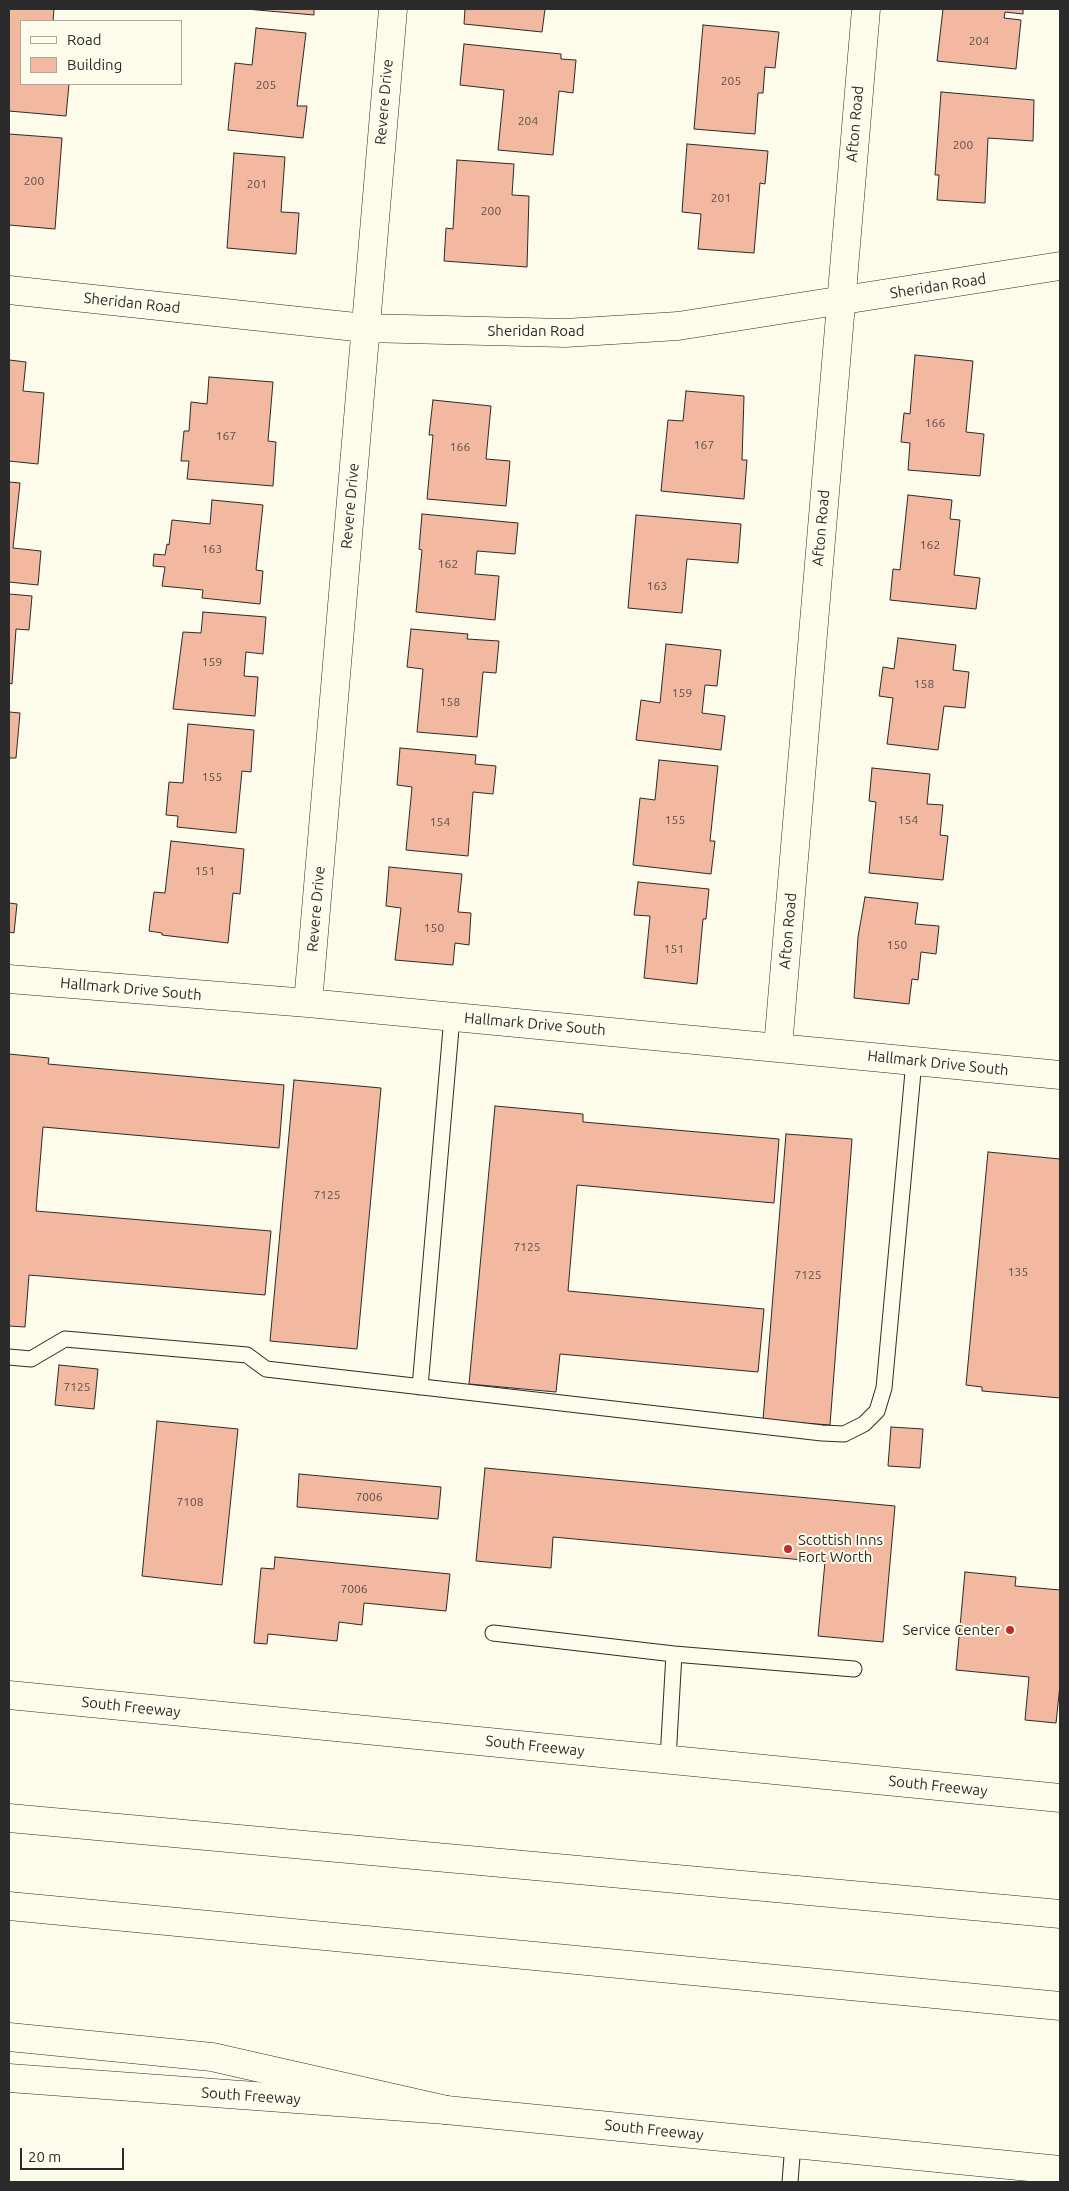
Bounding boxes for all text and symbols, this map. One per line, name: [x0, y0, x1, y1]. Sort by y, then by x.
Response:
legend: [20, 20, 182, 85]
text: Road: [67, 31, 102, 48]
house number: 204: [969, 34, 989, 48]
text: Building: [67, 56, 122, 73]
street label: Revere Drive: [371, 58, 397, 146]
house number: 205: [721, 74, 741, 88]
house number: 205: [256, 78, 276, 92]
street label: Afton Road: [843, 85, 867, 163]
house number: 204: [518, 114, 538, 128]
house number: 200: [953, 138, 973, 152]
house number: 200: [24, 174, 44, 188]
house number: 201: [247, 177, 267, 191]
house number: 201: [711, 191, 731, 205]
house number: 200: [481, 204, 501, 218]
street label: Sheridan Road: [889, 270, 987, 302]
street label: Sheridan Road: [83, 289, 181, 317]
street label: Sheridan Road: [487, 322, 585, 340]
house number: 166: [925, 416, 945, 430]
house number: 167: [216, 429, 236, 443]
house number: 167: [694, 438, 714, 452]
house number: 166: [450, 440, 470, 454]
street label: Revere Drive: [337, 462, 363, 550]
street label: Afton Road: [809, 489, 833, 567]
house number: 162: [920, 538, 940, 552]
house number: 163: [202, 542, 222, 556]
house number: 162: [438, 557, 458, 571]
house number: 163: [647, 579, 667, 593]
house number: 159: [202, 655, 222, 669]
house number: 158: [914, 677, 934, 691]
house number: 159: [672, 686, 692, 700]
house number: 158: [440, 695, 460, 709]
house number: 155: [202, 770, 222, 784]
house number: 155: [665, 813, 685, 827]
house number: 154: [898, 813, 918, 827]
house number: 154: [430, 815, 450, 829]
house number: 151: [195, 864, 215, 878]
street label: Revere Drive: [303, 865, 329, 953]
street label: Afton Road: [776, 892, 800, 970]
house number: 150: [424, 921, 444, 935]
house number: 150: [887, 938, 907, 952]
house number: 151: [664, 942, 684, 956]
street label: Hallmark Drive South: [60, 974, 202, 1004]
street label: Hallmark Drive South: [464, 1009, 606, 1039]
street label: Hallmark Drive South: [866, 1047, 1010, 1079]
house number: 7125: [313, 1188, 341, 1202]
house number: 7125: [513, 1240, 541, 1254]
house number: 135: [1008, 1265, 1028, 1279]
house number: 7125: [794, 1268, 822, 1282]
house number: 7125: [63, 1380, 91, 1394]
house number: 7006: [355, 1490, 383, 1504]
house number: 7108: [176, 1495, 204, 1509]
place label: Scottish Inns Fort Worth: [798, 1531, 883, 1566]
marker: Scottish Inns Fort Worth: [782, 1543, 794, 1555]
house number: 7006: [340, 1582, 368, 1596]
place label: Service Center: [902, 1621, 1000, 1639]
marker: Service Center: [1004, 1624, 1016, 1636]
street label: South Freeway: [81, 1693, 181, 1721]
street label: South Freeway: [485, 1732, 585, 1760]
street label: South Freeway: [888, 1772, 988, 1800]
street label: South Freeway: [201, 2084, 301, 2108]
street label: South Freeway: [604, 2116, 704, 2144]
scale bar: [22, 2138, 126, 2170]
text: 20 m: [28, 2148, 61, 2165]

